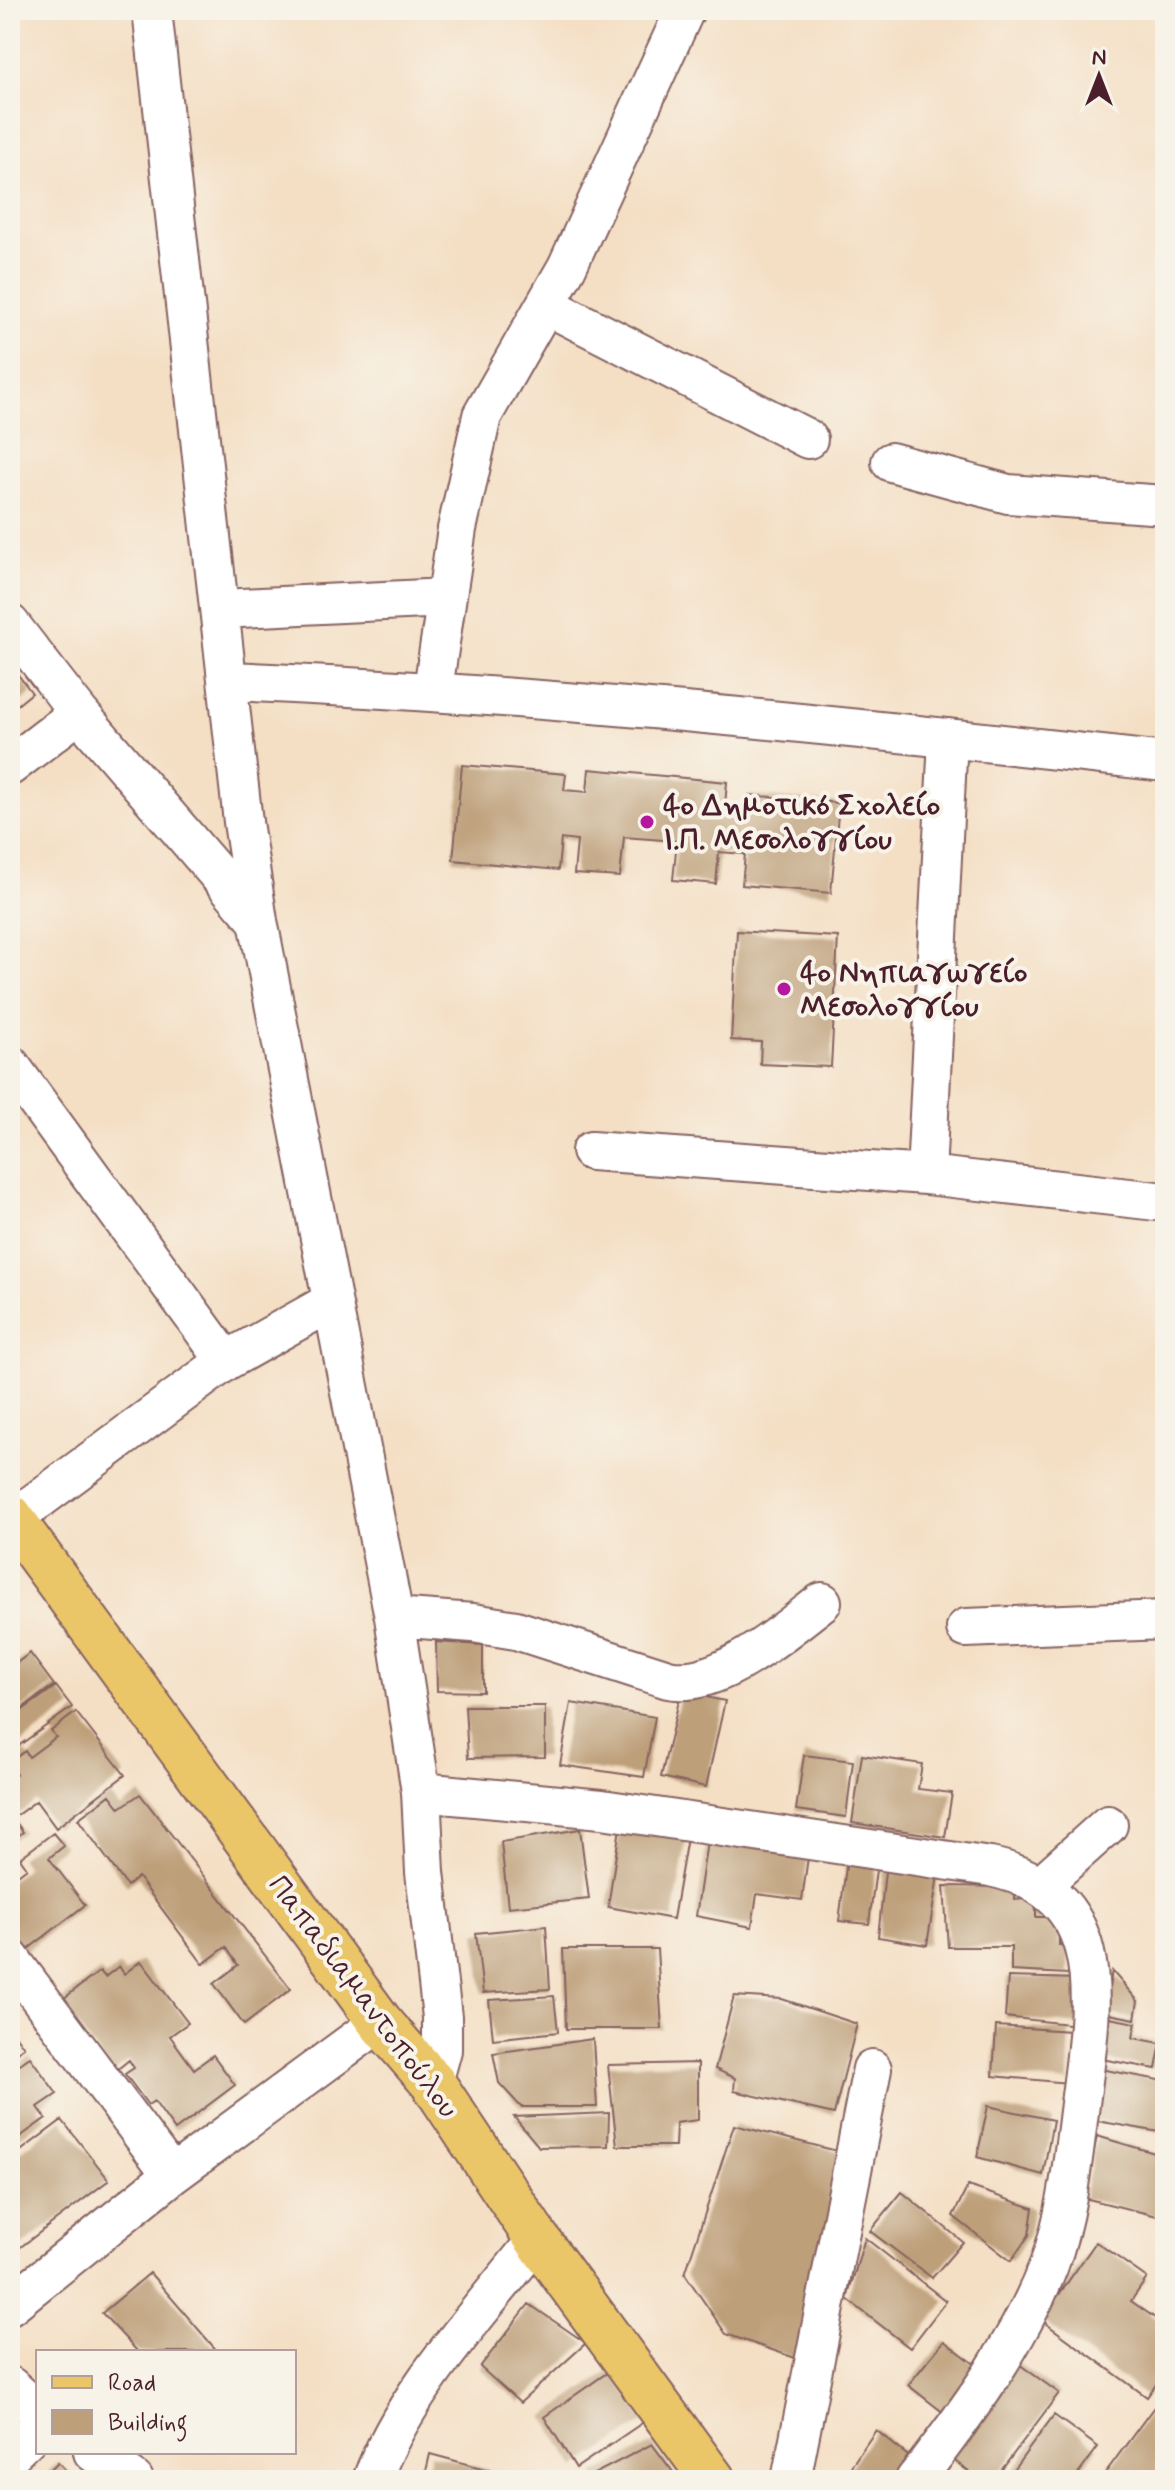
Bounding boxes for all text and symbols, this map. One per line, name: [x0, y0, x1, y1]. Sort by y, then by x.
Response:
north arrow: [1059, 36, 1139, 116]
text: N: [1092, 44, 1106, 72]
place label: 4ο Δημοτικό Σχολείο Ι.Π. Μεσολογγίου: [663, 787, 940, 860]
marker: 4ο Δημοτικό Σχολείο Ι.Π. Μεσολογγίου: [638, 813, 656, 831]
place label: 4ο Νηπιαγωγείο Μεσολογγίου: [800, 954, 1027, 1027]
marker: 4ο Νηπιαγωγείο Μεσολογγίου: [775, 980, 793, 998]
street label: Παπαδιαμαντοπούλου: [259, 1868, 467, 2126]
legend: [36, 2350, 296, 2454]
text: Road: [108, 2368, 156, 2399]
text: Building: [108, 2408, 188, 2442]

